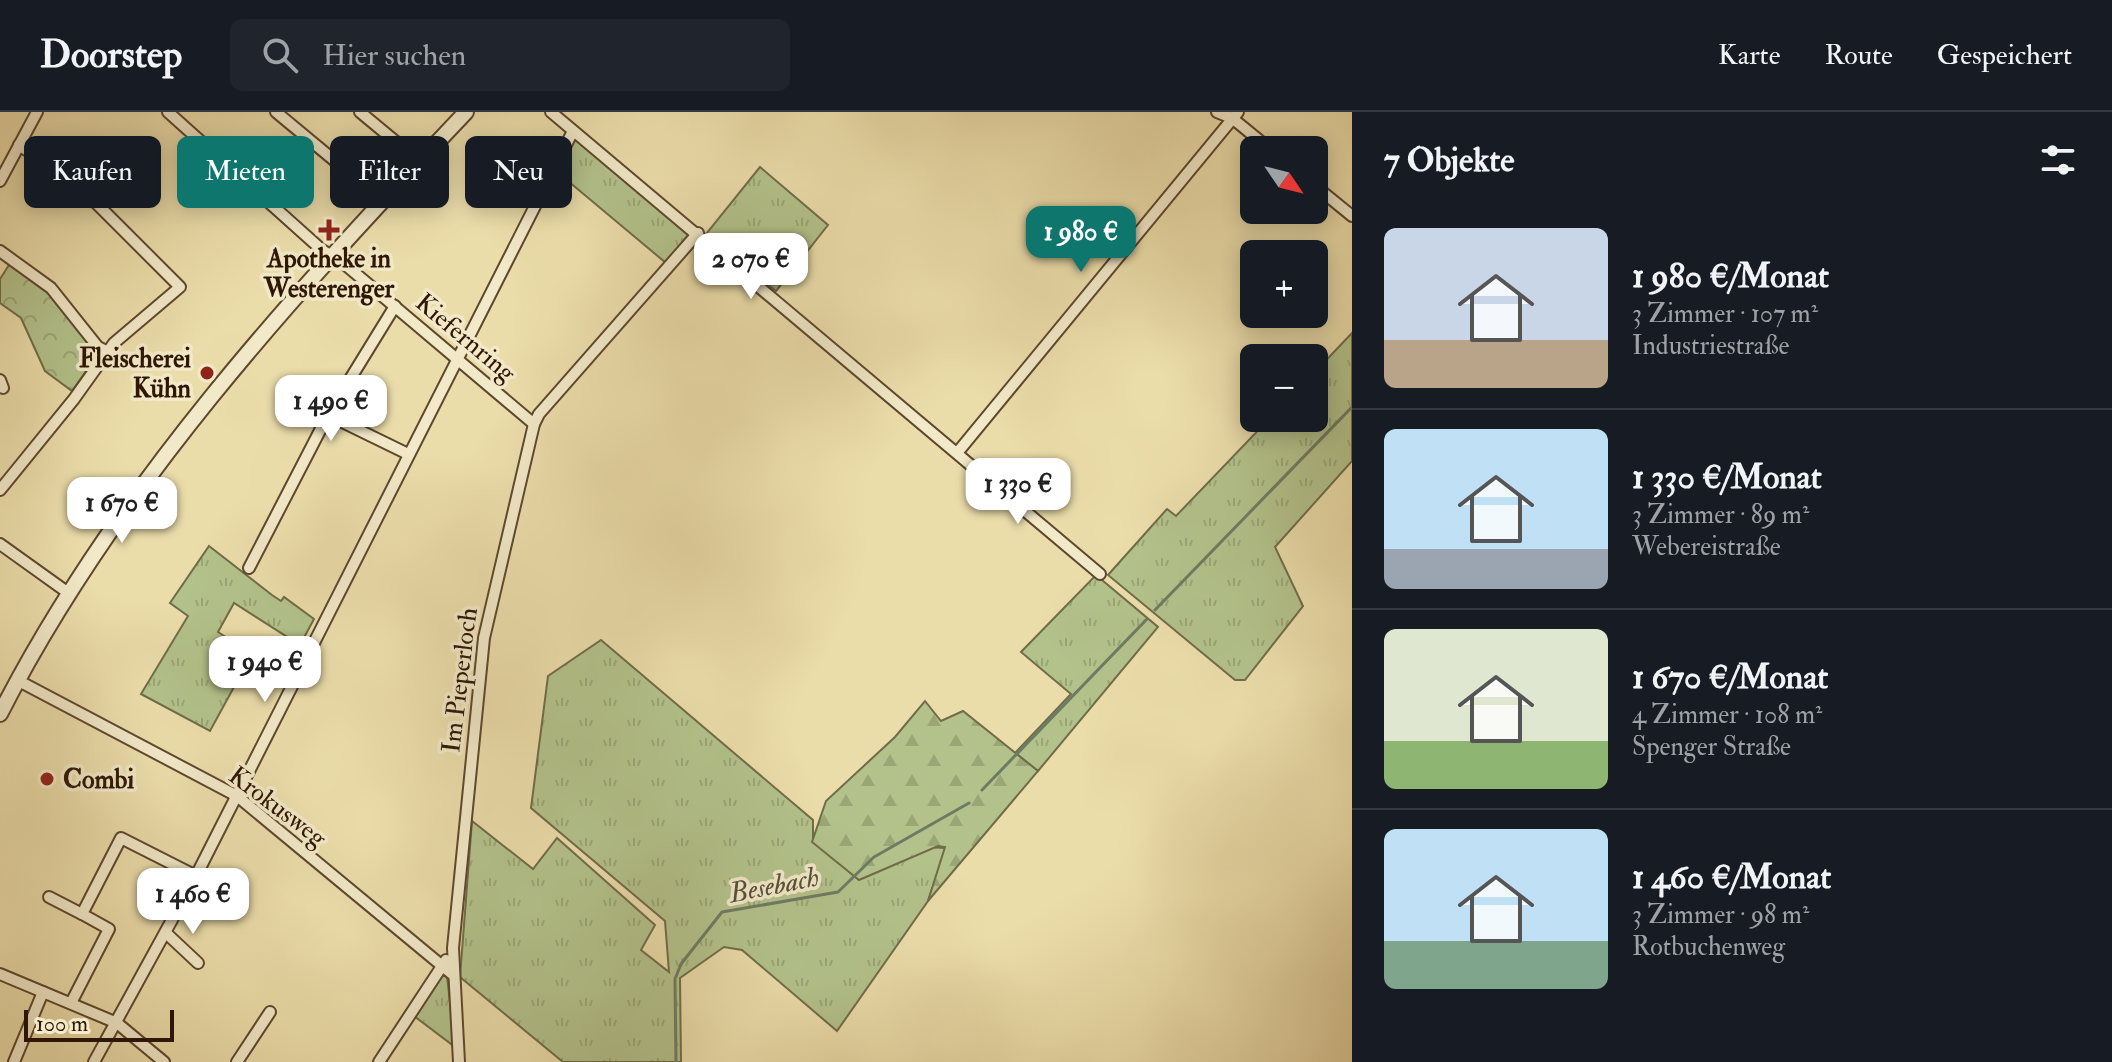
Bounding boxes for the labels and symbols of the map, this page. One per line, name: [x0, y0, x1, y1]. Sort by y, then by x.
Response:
north arrow: [1240, 136, 1328, 224]
pin: 1 980 €: [1007, 206, 1155, 274]
marker: Apotheke in Westerenger: [320, 221, 338, 239]
pin: 2 070 €: [677, 233, 825, 301]
place label: Apotheke in Westerenger: [263, 243, 395, 306]
street label: Kiefernring: [409, 287, 523, 390]
place label: Fleischerei Kühn: [79, 343, 192, 405]
marker: Fleischerei Kühn: [198, 364, 216, 382]
pin: 1 490 €: [257, 375, 405, 443]
pin: 1 330 €: [944, 458, 1092, 526]
pin: 1 670 €: [48, 477, 196, 545]
street label: Im Pieperloch: [435, 606, 486, 754]
pin: 1 940 €: [191, 636, 339, 704]
street label: Krokusweg: [222, 760, 334, 855]
place label: Combi: [63, 764, 134, 796]
marker: Combi: [38, 770, 56, 788]
water label: Besebach: [724, 860, 822, 912]
pin: 1 460 €: [119, 868, 267, 936]
scale bar: [24, 1006, 174, 1042]

